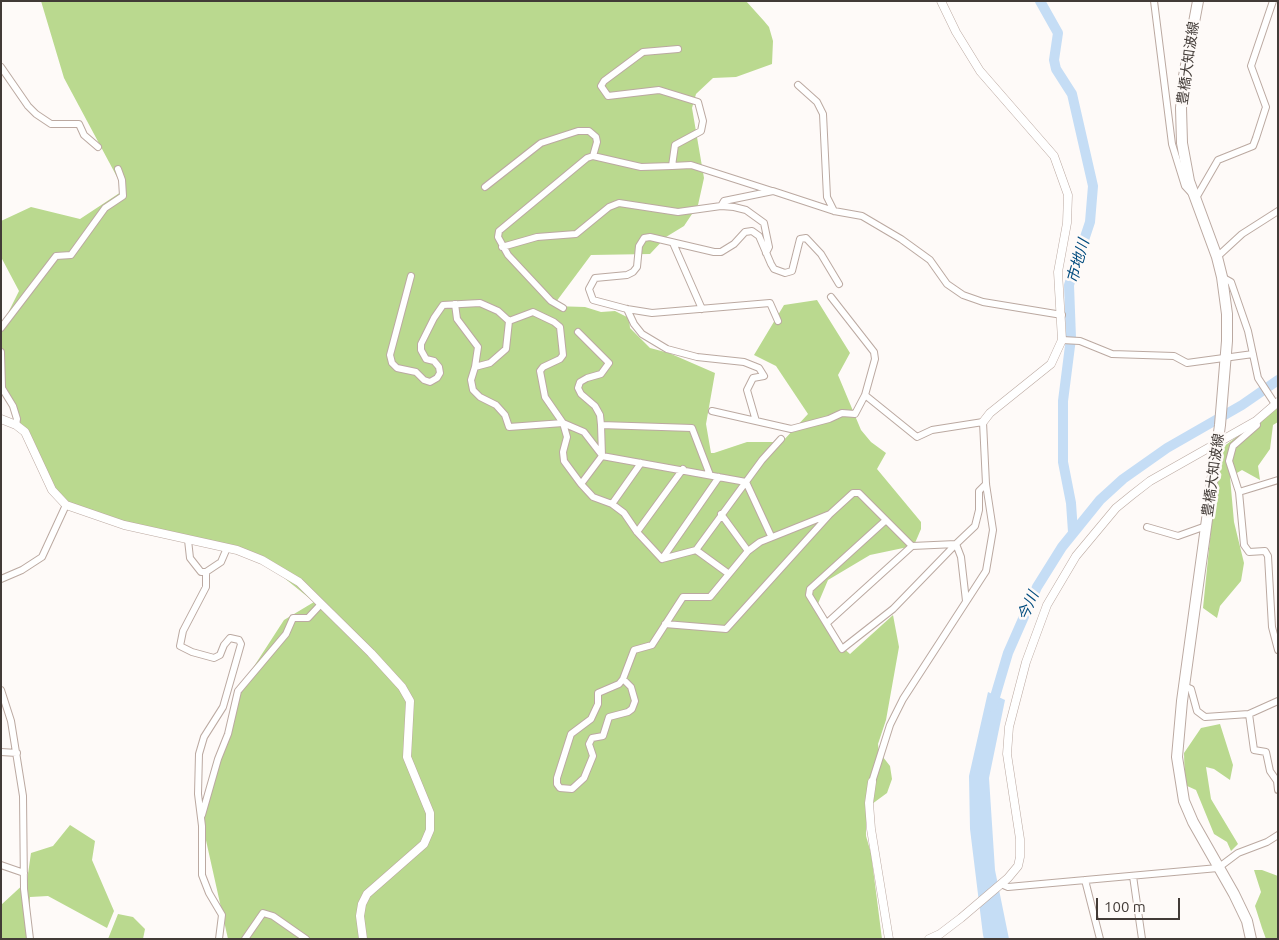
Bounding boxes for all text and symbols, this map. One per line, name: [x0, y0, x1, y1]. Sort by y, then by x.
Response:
street label: 豊橋大知波線: [1174, 20, 1202, 106]
water label: 市地川: [1063, 237, 1093, 285]
street label: 豊橋大知波線: [1199, 432, 1227, 518]
water label: 今川: [1014, 589, 1042, 623]
scale bar: [1099, 888, 1183, 920]
text: 100 m: [1104, 898, 1146, 915]

